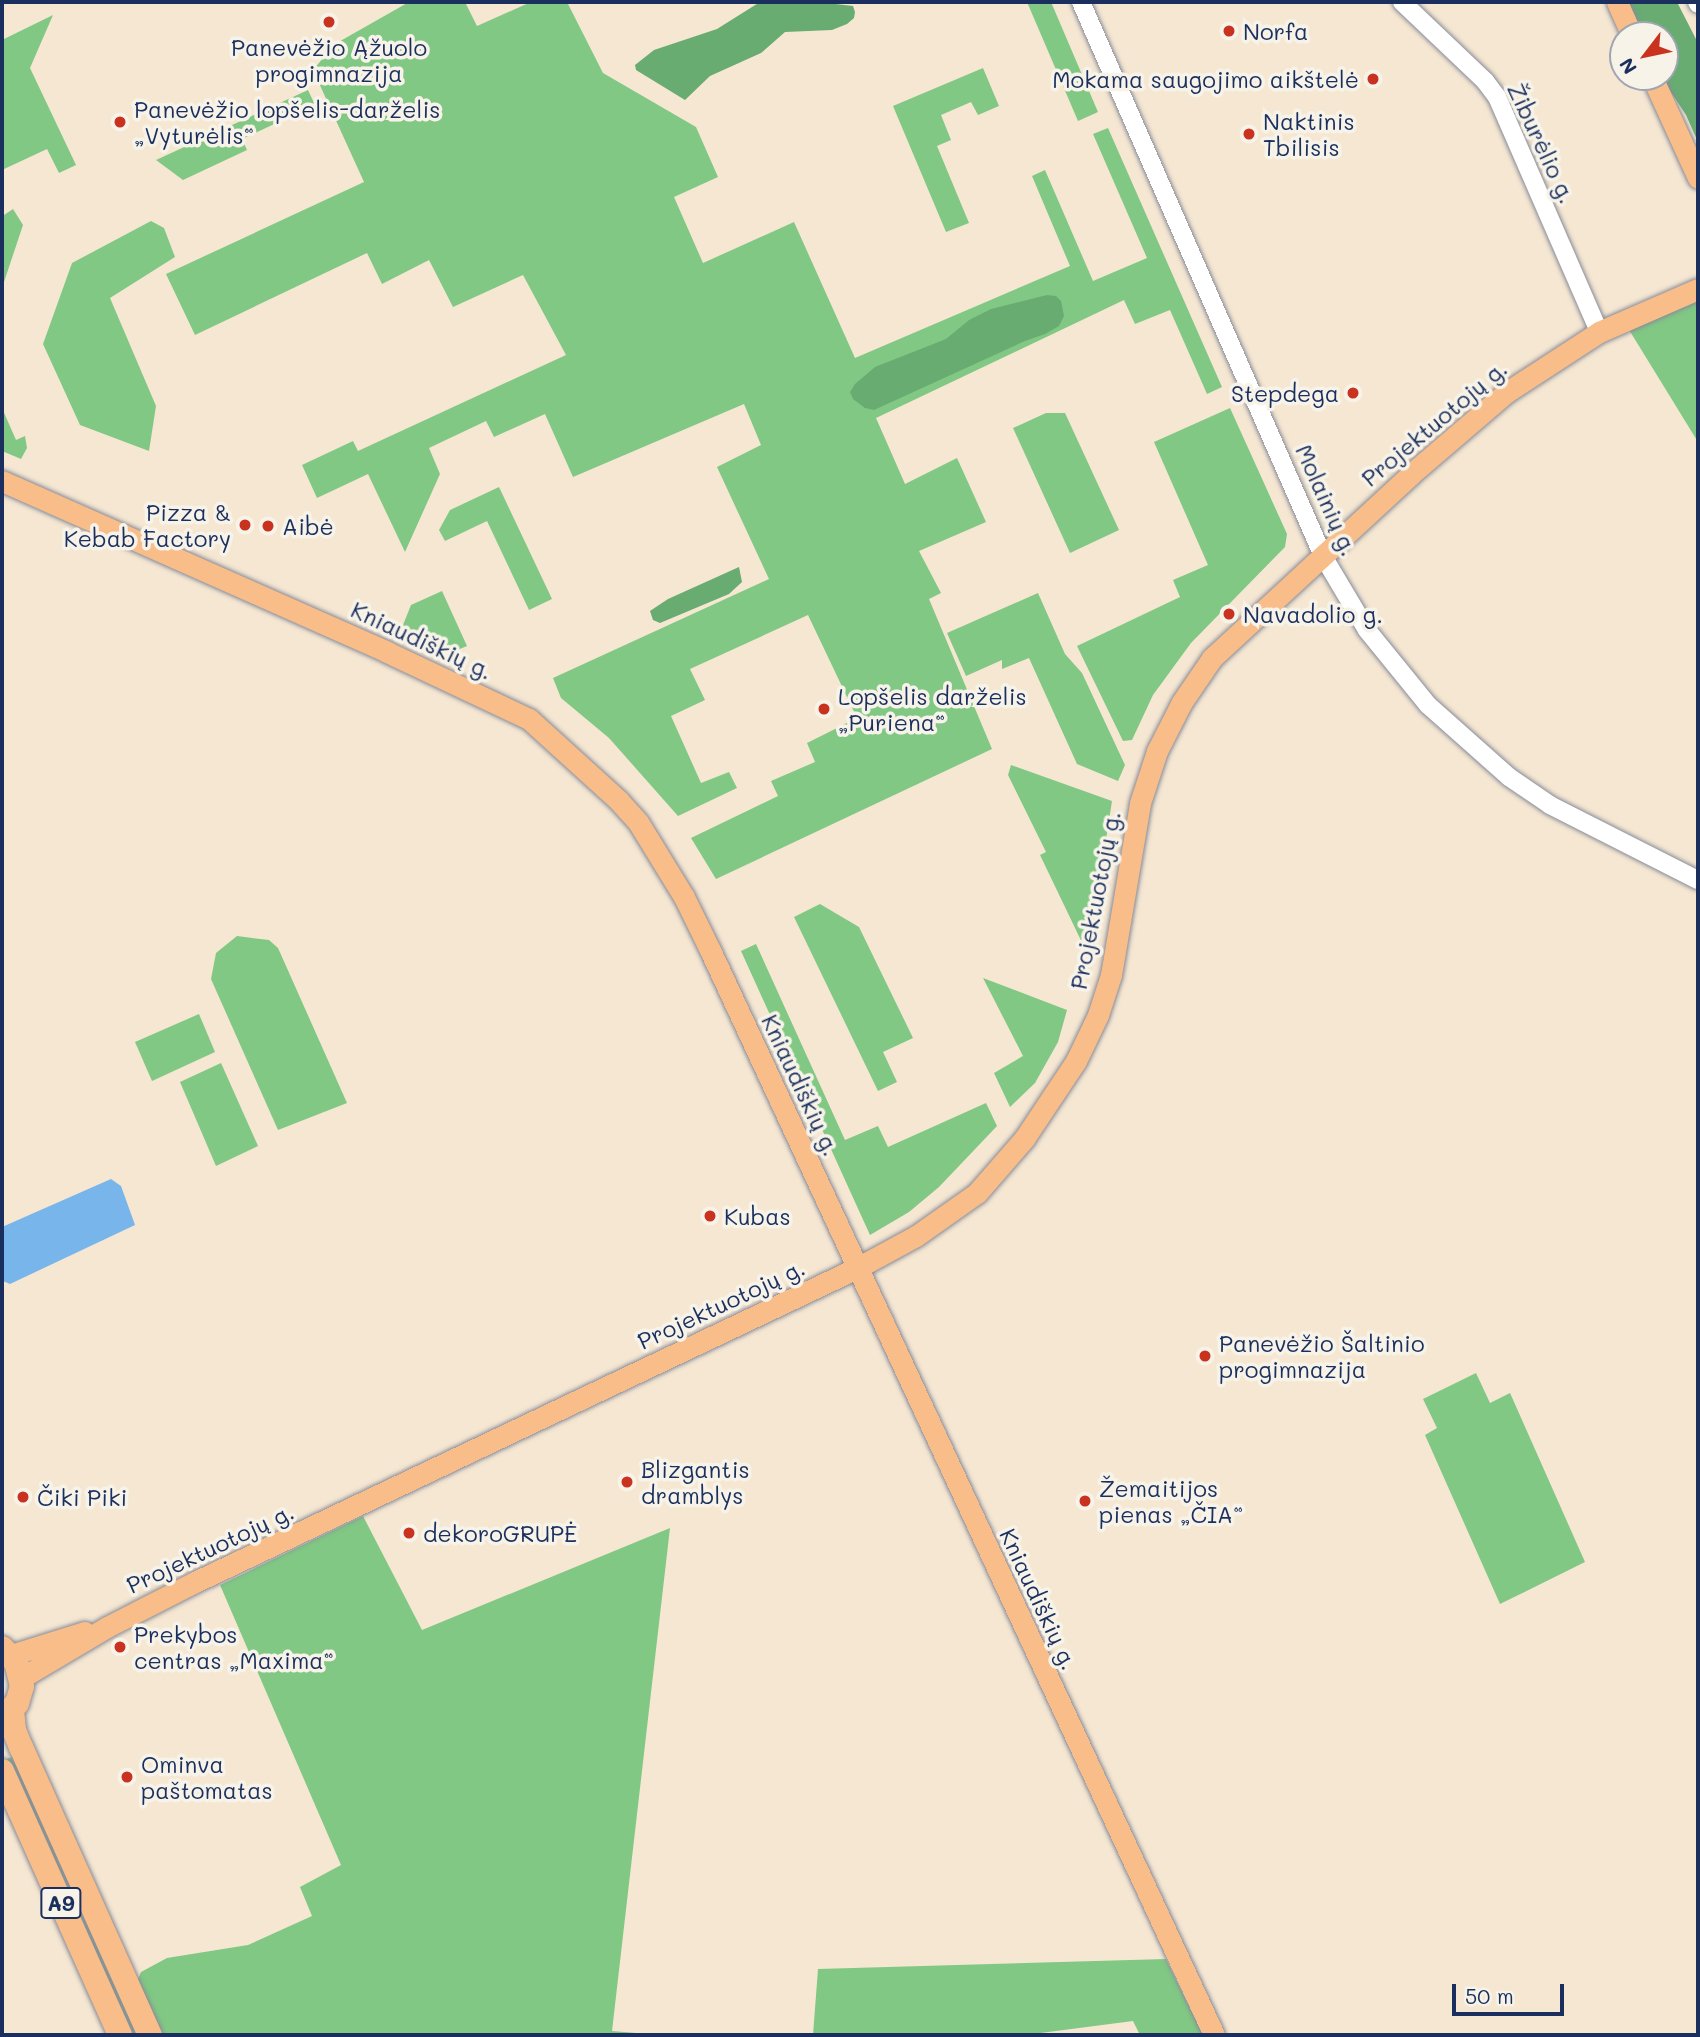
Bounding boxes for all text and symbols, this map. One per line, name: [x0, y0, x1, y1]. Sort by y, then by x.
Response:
marker: Panevėžio Ąžuolo progimnazija: [321, 14, 337, 30]
place label: Norfa: [1243, 17, 1308, 45]
north arrow: [1609, 21, 1679, 91]
marker: Norfa: [1221, 23, 1237, 39]
place label: Panevėžio Ąžuolo progimnazija: [231, 33, 427, 87]
text: N: [1613, 54, 1642, 79]
place label: Mokama saugojimo aikštelė: [1052, 65, 1359, 93]
marker: Mokama saugojimo aikštelė: [1365, 71, 1381, 87]
street label: Žiburėlio g.: [1502, 78, 1582, 208]
place label: Panevėžio lopšelis-darželis „Vyturėlis“: [134, 95, 441, 149]
place label: Naktinis Tbilisis: [1263, 107, 1355, 161]
marker: Panevėžio lopšelis-darželis „Vyturėlis“: [112, 114, 128, 130]
marker: Naktinis Tbilisis: [1241, 126, 1257, 142]
street label: Projektuotojų g.: [1356, 354, 1512, 492]
place label: Stepdega: [1231, 379, 1339, 407]
marker: Stepdega: [1345, 385, 1361, 401]
street label: Molainių g.: [1290, 440, 1364, 560]
place label: Pizza & Kebab Factory: [64, 498, 231, 552]
place label: Aibė: [282, 512, 334, 540]
marker: Pizza & Kebab Factory: [237, 517, 253, 533]
marker: Aibė: [260, 518, 276, 534]
street label: Kniaudiškių g.: [347, 595, 497, 685]
place label: Navadolio g.: [1243, 600, 1383, 628]
marker: Navadolio g.: [1221, 606, 1237, 622]
place label: Lopšelis darželis „Puriena“: [838, 682, 1027, 736]
marker: Lopšelis darželis „Puriena“: [816, 701, 832, 717]
street label: Projektuotojų g.: [1064, 808, 1126, 992]
street label: Kniaudiškių g.: [756, 1010, 846, 1160]
place label: Kubas: [724, 1202, 791, 1230]
marker: Kubas: [702, 1208, 718, 1224]
street label: Projektuotojų g.: [633, 1253, 809, 1355]
place label: Panevėžio Šaltinio progimnazija: [1219, 1329, 1425, 1383]
marker: Panevėžio Šaltinio progimnazija: [1197, 1348, 1213, 1364]
place label: Blizgantis dramblys: [641, 1455, 750, 1509]
marker: Blizgantis dramblys: [619, 1474, 635, 1490]
place label: Žemaitijos pienas „ČIA“: [1099, 1474, 1243, 1528]
place label: Čiki Piki: [37, 1483, 127, 1511]
marker: Čiki Piki: [15, 1489, 31, 1505]
marker: Žemaitijos pienas „ČIA“: [1077, 1493, 1093, 1509]
street label: Projektuotojų g.: [122, 1497, 298, 1599]
place label: dekoroGRUPĖ: [423, 1519, 577, 1547]
street label: Kniaudiškių g.: [994, 1524, 1084, 1674]
marker: dekoroGRUPĖ: [401, 1525, 417, 1541]
place label: Prekybos centras „Maxima“: [134, 1620, 334, 1674]
marker: Prekybos centras „Maxima“: [112, 1639, 128, 1655]
place label: Ominva paštomatas: [141, 1750, 273, 1804]
marker: Ominva paštomatas: [119, 1769, 135, 1785]
road number: A9: [40, 1885, 82, 1920]
scale bar: [1455, 1970, 1567, 2014]
text: 50 m: [1465, 1982, 1514, 2009]

